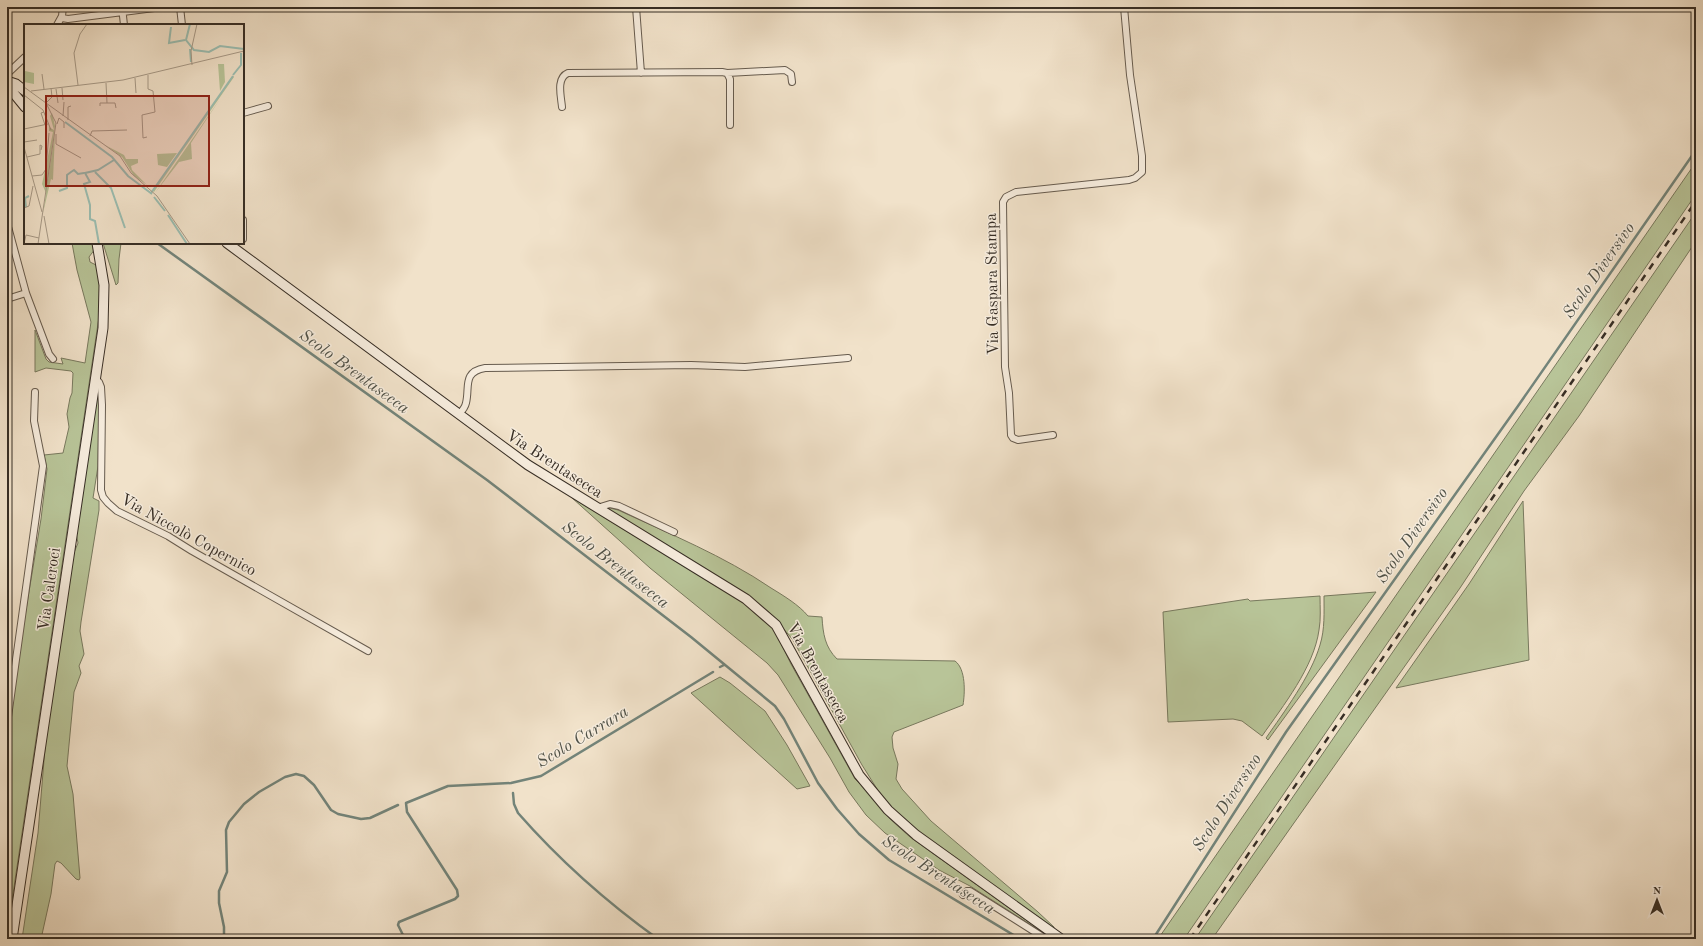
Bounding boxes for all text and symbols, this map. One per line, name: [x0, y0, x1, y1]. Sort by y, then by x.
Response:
inset map: [24, 24, 244, 244]
street label: Via Gaspara Stampa: [984, 213, 1002, 355]
water label: Scolo Diversivo: [1560, 220, 1639, 322]
water label: Scolo Brentasecca: [296, 327, 412, 418]
street label: Via Brentasecca: [503, 428, 605, 502]
water label: Scolo Diversivo: [1373, 485, 1452, 587]
street label: Via Niccolò Copernico: [118, 492, 259, 580]
water label: Scolo Brentasecca: [558, 518, 672, 612]
street label: Via Calcroci: [36, 547, 64, 632]
street label: Via Brentasecca: [783, 620, 851, 726]
water label: Scolo Carrara: [534, 703, 632, 771]
water label: Scolo Diversivo: [1189, 751, 1265, 855]
water label: Scolo Brentasecca: [879, 832, 998, 918]
north arrow: [1637, 880, 1677, 920]
text: N: [1653, 886, 1662, 897]

